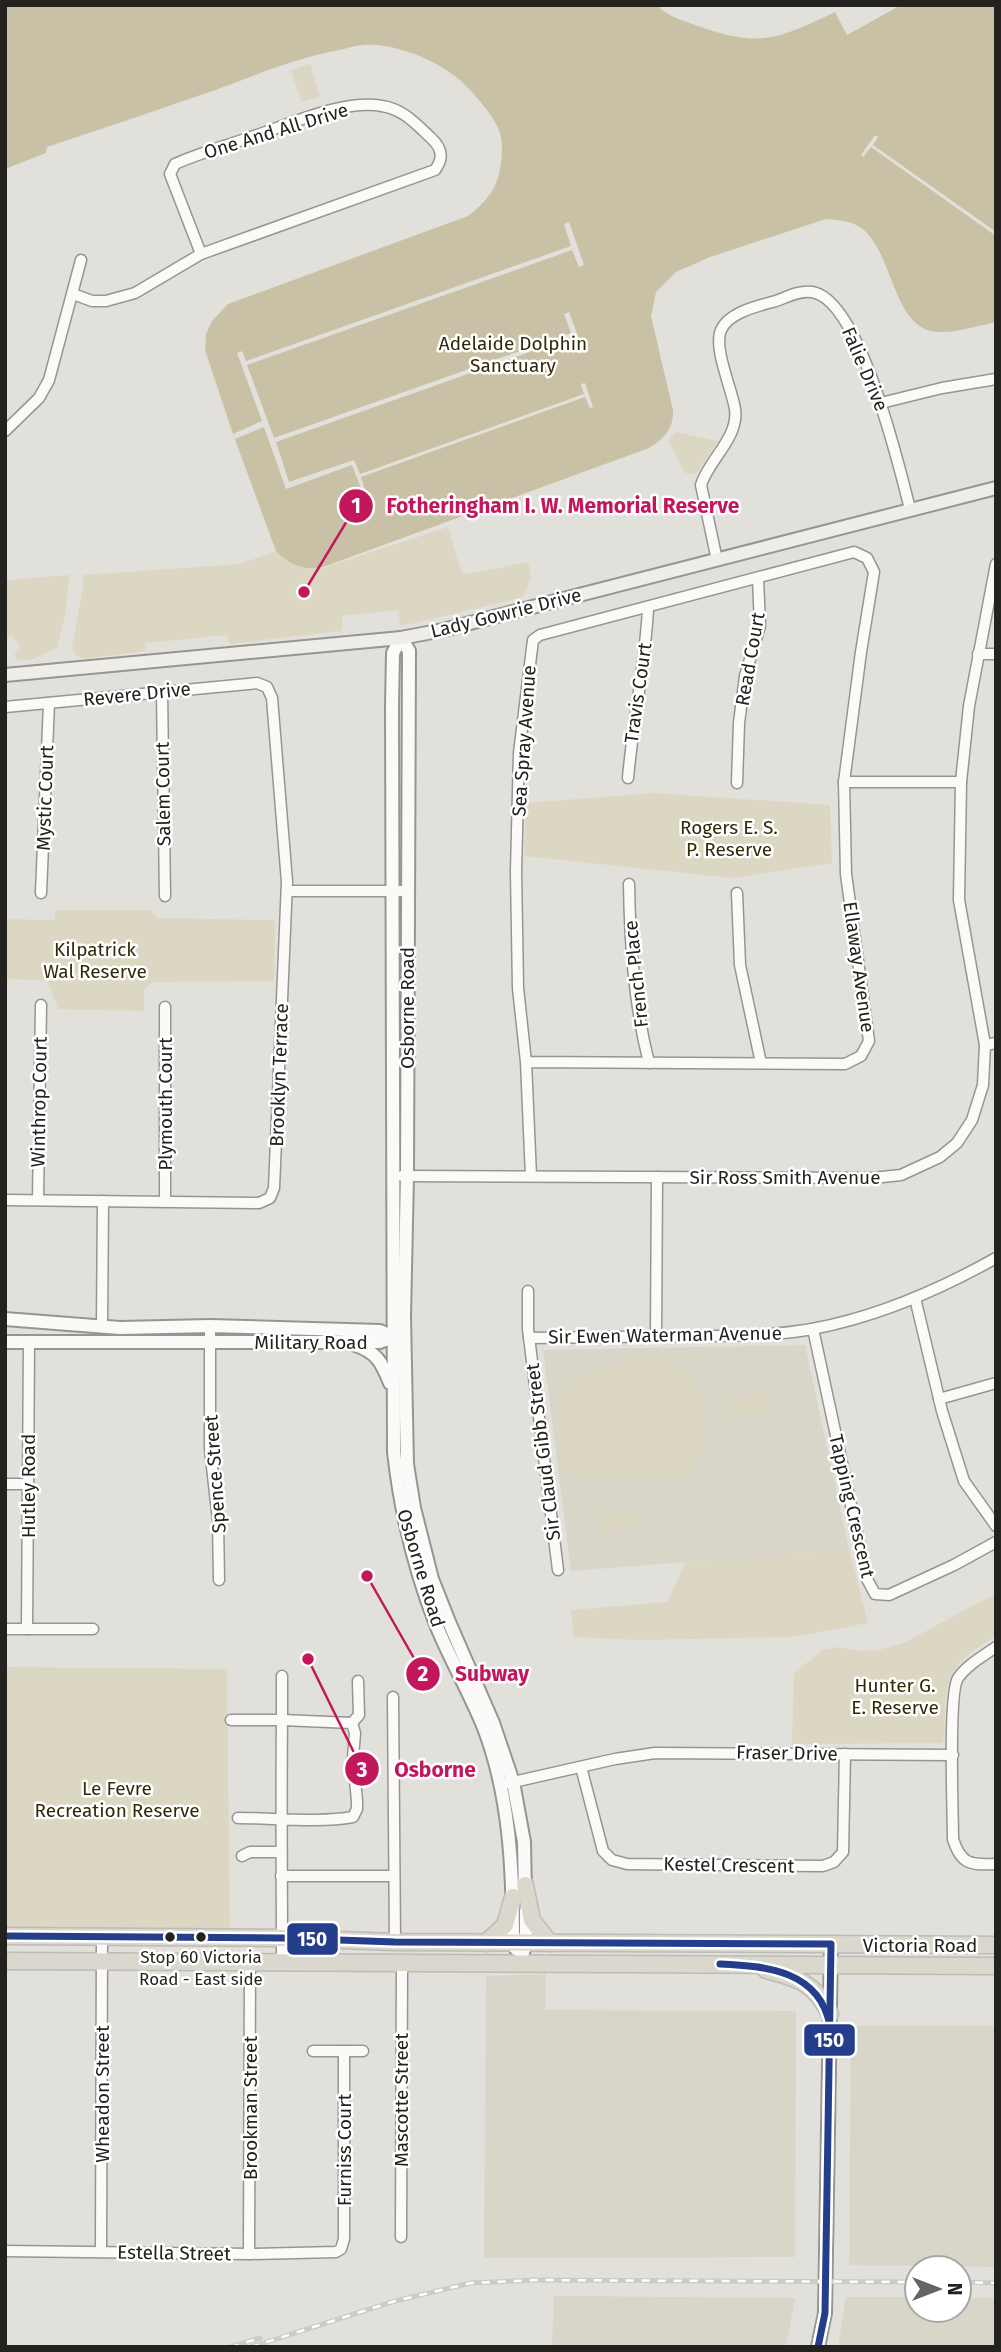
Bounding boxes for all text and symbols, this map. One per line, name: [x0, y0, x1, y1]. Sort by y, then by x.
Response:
street label: One And All Drive: [201, 98, 351, 164]
street label: Falie Drive: [837, 323, 893, 415]
park label: Adelaide Dolphin Sanctuary: [439, 332, 587, 377]
callout: Fotheringham I. W. Memorial Reserve: [338, 485, 754, 527]
text: 1: [351, 493, 361, 519]
text: Fotheringham I. W. Memorial Reserve: [387, 493, 740, 519]
street label: Lady Gowrie Drive: [428, 583, 584, 643]
street label: Read Court: [730, 610, 770, 708]
street label: Travis Court: [620, 641, 656, 745]
street label: Sea Spray Avenue: [507, 665, 541, 817]
street label: Revere Drive: [82, 677, 192, 711]
street label: Salem Court: [151, 742, 175, 846]
street label: Mystic Court: [32, 745, 58, 851]
park label: Rogers E. S. P. Reserve: [680, 816, 778, 861]
street label: Ellaway Avenue: [838, 900, 880, 1034]
street label: French Place: [619, 919, 653, 1029]
park label: Kilpatrick Wal Reserve: [43, 938, 147, 983]
street label: Osborne Road: [396, 947, 419, 1069]
street label: Brooklyn Terrace: [265, 1003, 293, 1147]
street label: Winthrop Court: [26, 1036, 52, 1168]
street label: Plymouth Court: [154, 1037, 177, 1171]
street label: Sir Ross Smith Avenue: [689, 1166, 881, 1189]
street label: Sir Ewen Waterman Avenue: [548, 1321, 782, 1349]
street label: Military Road: [254, 1331, 368, 1354]
street label: Sir Claud Gibb Street: [521, 1362, 565, 1542]
street label: Spence Street: [199, 1414, 231, 1534]
street label: Tapping Crescent: [824, 1432, 880, 1580]
street label: Hutley Road: [17, 1434, 40, 1538]
street label: Osborne Road: [392, 1506, 450, 1630]
callout: Subway: [406, 1653, 543, 1695]
text: 2: [418, 1661, 429, 1687]
text: Subway: [455, 1661, 529, 1687]
park label: Hunter G. E. Reserve: [851, 1674, 939, 1719]
street label: Fraser Drive: [736, 1741, 838, 1765]
callout: Osborne: [345, 1748, 489, 1790]
text: 3: [356, 1757, 368, 1783]
text: Osborne: [394, 1757, 476, 1783]
park label: Le Fevre Recreation Reserve: [34, 1777, 200, 1822]
street label: Kestel Crescent: [663, 1852, 795, 1878]
line badge: 150: [286, 1922, 339, 1956]
text: 150: [297, 1928, 327, 1951]
unlabelled marker: [163, 1930, 177, 1944]
marker: Stop 60 Victoria Road - East side: [194, 1930, 208, 1944]
street label: Victoria Road: [863, 1934, 977, 1957]
place label: Stop 60 Victoria Road - East side: [139, 1947, 263, 1990]
line badge: 150: [803, 2023, 856, 2057]
street label: Wheadon Street: [91, 2025, 114, 2163]
text: 150: [814, 2029, 844, 2052]
street label: Mascotte Street: [390, 2033, 413, 2167]
street label: Brookman Street: [239, 2036, 262, 2180]
street label: Furniss Court: [333, 2094, 356, 2206]
street label: Estella Street: [117, 2241, 231, 2265]
north arrow: [903, 2254, 973, 2324]
text: N: [943, 2283, 966, 2295]

